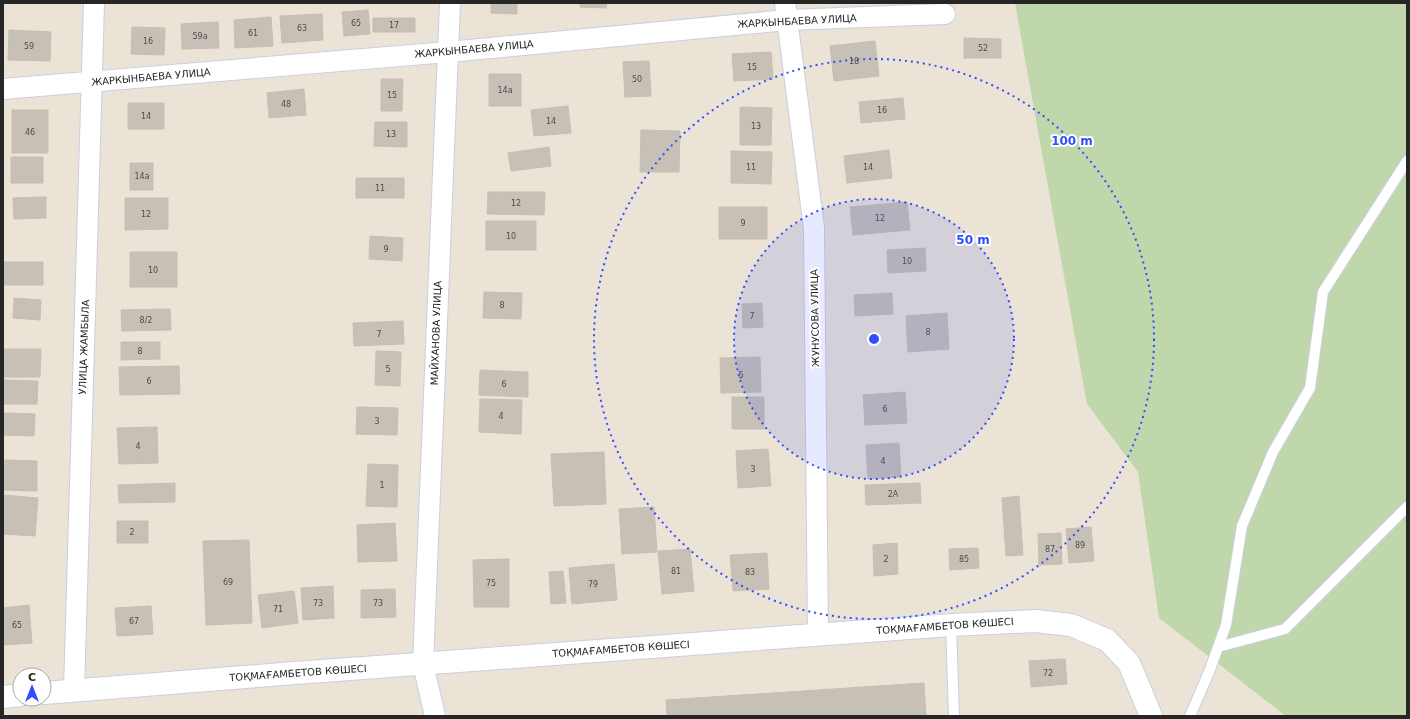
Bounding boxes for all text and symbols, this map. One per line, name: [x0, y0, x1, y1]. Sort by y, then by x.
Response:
street label: ЖАРКЫНБАЕВА УЛИЦА: [737, 12, 857, 30]
house number: 65: [351, 19, 361, 28]
house number: 17: [389, 21, 399, 30]
house number: 63: [297, 24, 307, 33]
house number: 61: [248, 29, 258, 38]
house number: 59а: [192, 32, 208, 41]
house number: 16: [143, 37, 153, 46]
street label: ЖАРКЫНБАЕВА УЛИЦА: [414, 38, 534, 60]
house number: 59: [24, 42, 34, 51]
house number: 52: [978, 44, 988, 53]
house number: 18: [849, 57, 859, 66]
house number: 15: [747, 63, 757, 72]
street label: ЖАРКЫНБАЕВА УЛИЦА: [91, 66, 211, 88]
house number: 50: [632, 75, 642, 84]
house number: 14а: [497, 86, 513, 95]
house number: 15: [387, 91, 397, 100]
house number: 48: [281, 100, 291, 109]
house number: 16: [877, 106, 887, 115]
house number: 14: [141, 112, 151, 121]
house number: 14: [546, 117, 556, 126]
house number: 13: [751, 122, 761, 131]
house number: 46: [25, 128, 35, 137]
house number: 13: [386, 130, 396, 139]
text: 100 m: [1051, 134, 1093, 148]
house number: 11: [746, 163, 756, 172]
house number: 14: [863, 163, 873, 172]
house number: 14а: [134, 172, 150, 181]
house number: 11: [375, 184, 385, 193]
house number: 12: [511, 199, 521, 208]
house number: 12: [141, 210, 151, 219]
house number: 12: [875, 214, 885, 223]
house number: 9: [740, 219, 746, 228]
house number: 10: [506, 232, 516, 241]
text: 50 m: [956, 233, 990, 247]
house number: 9: [383, 245, 389, 254]
house number: 10: [902, 257, 912, 266]
house number: 10: [148, 266, 158, 275]
street label: ЖУНУСОВА УЛИЦА: [809, 269, 821, 367]
street label: МАЙХАНОВА УЛИЦА: [428, 280, 443, 385]
street label: УЛИЦА ЖАМБЫЛА: [77, 299, 91, 395]
house number: 8: [499, 301, 505, 310]
house number: 7: [749, 312, 755, 321]
house number: 8/2: [140, 316, 152, 325]
house number: 8: [925, 328, 931, 337]
house number: 7: [376, 330, 382, 339]
centre of rings: [867, 332, 881, 346]
house number: 8: [137, 347, 143, 356]
house number: 5: [385, 365, 391, 374]
house number: 5: [738, 371, 744, 380]
house number: 6: [146, 377, 152, 386]
house number: 6: [501, 380, 507, 389]
house number: 6: [882, 405, 888, 414]
house number: 4: [498, 412, 504, 421]
house number: 3: [374, 417, 380, 426]
house number: 4: [135, 442, 141, 451]
house number: 4: [880, 457, 886, 466]
house number: 3: [750, 465, 756, 474]
house number: 1: [379, 481, 385, 490]
house number: 2А: [888, 490, 899, 499]
house number: 2: [129, 528, 135, 537]
house number: 89: [1075, 541, 1085, 550]
house number: 87: [1045, 545, 1055, 554]
house number: 2: [883, 555, 889, 564]
house number: 85: [959, 555, 969, 564]
house number: 81: [671, 567, 681, 576]
house number: 83: [745, 568, 755, 577]
house number: 69: [223, 578, 233, 587]
house number: 75: [486, 579, 496, 588]
house number: 79: [588, 580, 598, 589]
house number: 73: [313, 599, 323, 608]
house number: 73: [373, 599, 383, 608]
house number: 71: [273, 605, 283, 614]
street label: ТОҚМАҒАМБЕТОВ КӨШЕСІ: [875, 616, 1014, 636]
house number: 67: [129, 617, 139, 626]
house number: 65: [12, 621, 22, 630]
street label: ТОҚМАҒАМБЕТОВ КӨШЕСІ: [551, 639, 690, 659]
street label: ТОҚМАҒАМБЕТОВ КӨШЕСІ: [228, 663, 367, 683]
north arrow: [12, 667, 52, 707]
house number: 72: [1043, 669, 1053, 678]
text: С: [28, 671, 36, 684]

